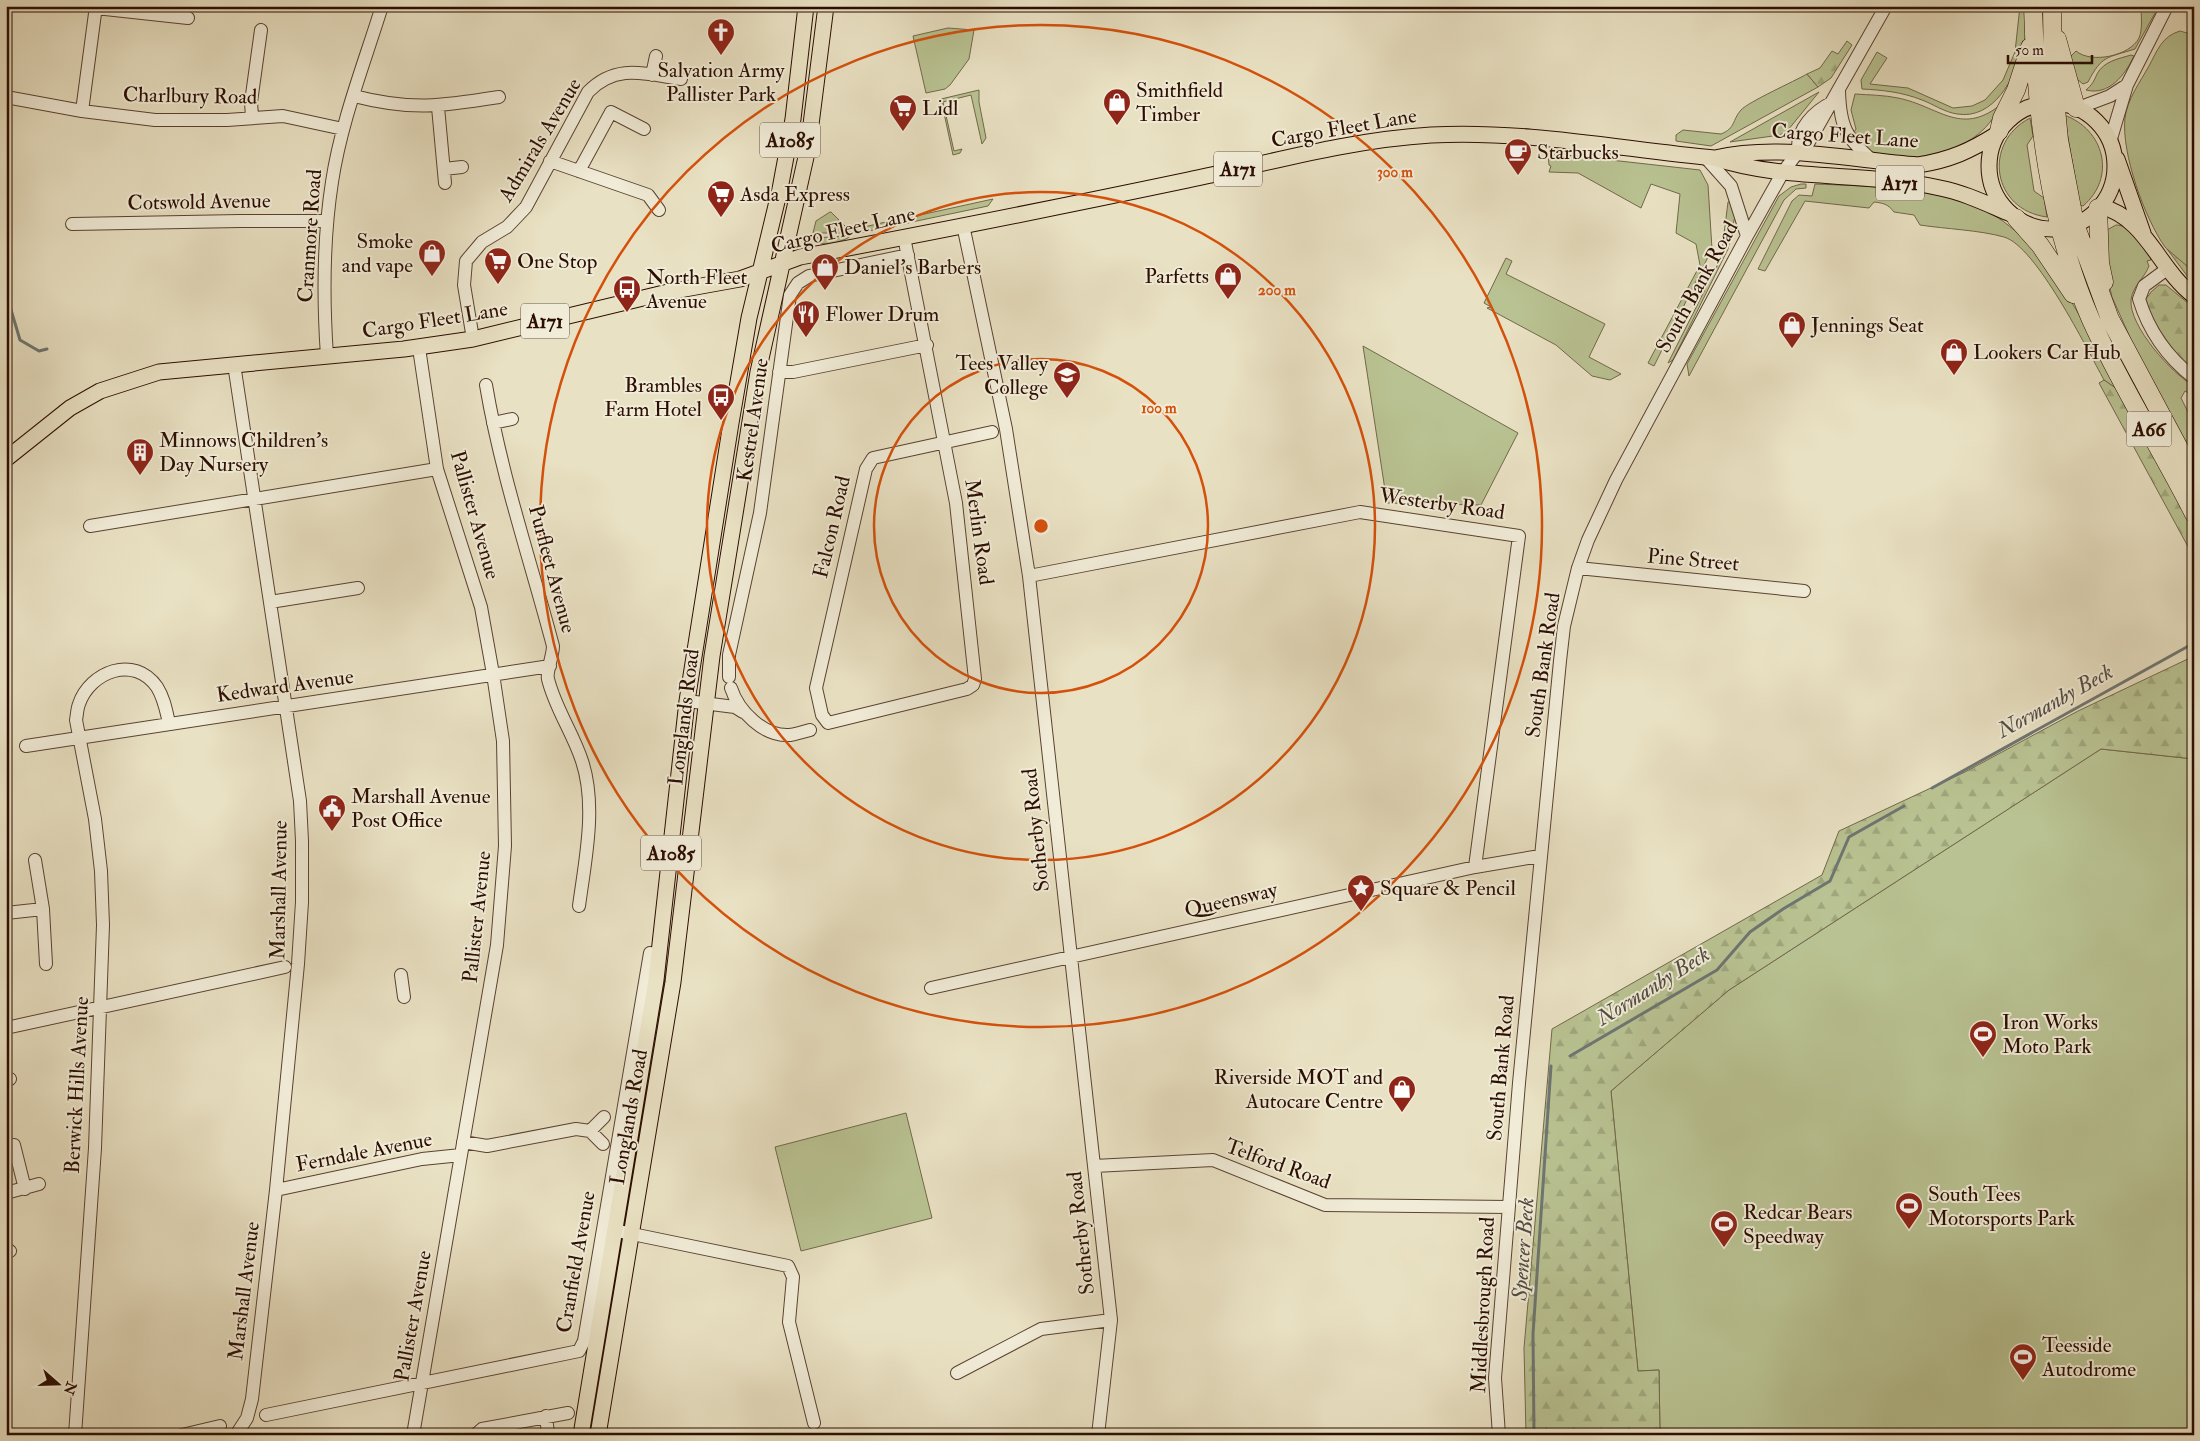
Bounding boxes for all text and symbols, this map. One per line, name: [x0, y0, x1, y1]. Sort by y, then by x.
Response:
church icon: Salvation Army Pallister Park: [706, 17, 736, 56]
scale bar: [2008, 32, 2091, 64]
text: 50 m: [2015, 41, 2044, 60]
place label: Salvation Army Pallister Park: [657, 57, 785, 108]
street label: Admirals Avenue: [492, 73, 588, 208]
place label: Smithfield Timber: [1136, 77, 1224, 128]
street label: Charlbury Road: [123, 81, 258, 111]
shop icon: Smithfield Timber: [1102, 87, 1132, 126]
supermarket icon: Lidl: [888, 93, 918, 132]
place label: Lidl: [922, 95, 959, 122]
street label: Cargo Fleet Lane: [1269, 102, 1419, 154]
street label: Cargo Fleet Lane: [1771, 117, 1920, 155]
road number: A1085: [760, 122, 820, 158]
cafe icon: Starbucks: [1503, 137, 1533, 176]
place label: Starbucks: [1537, 139, 1619, 166]
road number: A171: [1214, 152, 1262, 186]
text: 300 m: [1377, 163, 1413, 182]
road number: A171: [1876, 166, 1924, 200]
street label: Cranmore Road: [292, 168, 328, 304]
supermarket icon: Asda Express: [706, 179, 736, 218]
place label: Asda Express: [739, 181, 850, 208]
street label: Cotswold Avenue: [127, 187, 271, 217]
street label: Cargo Fleet Lane: [768, 200, 918, 260]
street label: South Bank Road: [1650, 216, 1745, 358]
place label: Smoke and vape: [342, 228, 413, 279]
shop icon: Smoke and vape: [417, 238, 447, 277]
supermarket icon: One Stop: [483, 246, 513, 285]
place label: One Stop: [517, 248, 597, 275]
shop icon: Daniel's Barbers: [810, 252, 840, 291]
place label: Daniel's Barbers: [844, 254, 981, 281]
shop icon: Parfetts: [1213, 261, 1243, 300]
place label: Parfetts: [1144, 263, 1209, 290]
place label: North Fleet Avenue: [645, 264, 748, 315]
bus stop icon: North Fleet Avenue: [612, 274, 642, 313]
text: 200 m: [1258, 281, 1296, 300]
street label: Cargo Fleet Lane: [360, 295, 510, 345]
restaurant icon: Flower Drum: [791, 299, 821, 338]
place label: Flower Drum: [825, 301, 939, 328]
road number: A171: [521, 304, 569, 338]
shop icon: Jennings Seat: [1777, 310, 1807, 349]
place label: Jennings Seat: [1810, 312, 1924, 339]
shop icon: Lookers Car Hub: [1939, 337, 1969, 376]
place label: Lookers Car Hub: [1973, 339, 2121, 366]
place label: Tees Valley College: [955, 350, 1049, 401]
street label: Kestrel Avenue: [731, 356, 775, 483]
school or university icon: Tees Valley College: [1052, 360, 1082, 399]
place label: Brambles Farm Hotel: [604, 372, 703, 423]
bus stop icon: Brambles Farm Hotel: [706, 382, 736, 421]
text: 100 m: [1141, 399, 1177, 418]
road number: A66: [2126, 412, 2172, 446]
place label: Minnows Children's Day Nursery: [159, 427, 328, 478]
building icon: Minnows Children's Day Nursery: [125, 437, 155, 476]
street label: Pallister Avenue: [444, 448, 506, 583]
street label: Falcon Road: [807, 473, 857, 581]
street label: Merlin Road: [958, 477, 1000, 587]
street label: Westerby Road: [1376, 482, 1507, 526]
street label: Purfleet Avenue: [522, 502, 582, 636]
centre of rings: [1032, 517, 1050, 535]
street label: Pine Street: [1646, 543, 1740, 577]
street label: South Bank Road: [1519, 590, 1567, 739]
street label: Longlands Road: [662, 647, 706, 787]
water label: Normanby Beck: [1991, 658, 2118, 745]
street label: Kedward Avenue: [215, 663, 356, 709]
street label: Sotherby Road: [1016, 766, 1056, 893]
place label: Marshall Avenue Post Office: [351, 783, 491, 834]
public building icon: Marshall Avenue Post Office: [317, 793, 347, 832]
street label: Marshall Avenue: [264, 820, 294, 960]
road number: A1085: [641, 836, 701, 870]
street label: Pallister Avenue: [457, 849, 497, 984]
place icon: Square & Pencil: [1346, 873, 1376, 912]
place label: Square & Pencil: [1380, 875, 1516, 902]
street label: Queensway: [1182, 876, 1281, 924]
water label: Normanby Beck: [1590, 940, 1715, 1032]
street label: South Bank Road: [1481, 993, 1521, 1142]
street label: Berwick Hills Avenue: [59, 995, 95, 1174]
place label: Iron Works Moto Park: [2002, 1009, 2098, 1060]
sports icon: Iron Works Moto Park: [1968, 1019, 1998, 1058]
street label: Longlands Road: [604, 1046, 654, 1187]
place label: Riverside MOT and Autocare Centre: [1214, 1064, 1384, 1115]
shop icon: Riverside MOT and Autocare Centre: [1387, 1074, 1417, 1113]
street label: Ferndale Avenue: [294, 1126, 435, 1178]
street label: Telford Road: [1222, 1132, 1335, 1196]
street label: Sotherby Road: [1061, 1169, 1101, 1296]
place label: South Tees Motorsports Park: [1928, 1181, 2075, 1232]
street label: Cranfield Avenue: [550, 1189, 602, 1335]
sports icon: South Tees Motorsports Park: [1894, 1191, 1924, 1230]
water label: Spencer Beck: [1505, 1196, 1541, 1303]
place label: Redcar Bears Speedway: [1743, 1199, 1853, 1250]
sports icon: Redcar Bears Speedway: [1709, 1209, 1739, 1248]
street label: Middlesbrough Road: [1465, 1216, 1501, 1394]
street label: Marshall Avenue: [222, 1220, 266, 1362]
street label: Pallister Avenue: [388, 1248, 438, 1384]
place label: Teesside Autodrome: [2041, 1332, 2136, 1383]
sports icon: Teesside Autodrome: [2008, 1342, 2038, 1381]
north arrow: [32, 1358, 82, 1408]
text: N: [59, 1379, 80, 1398]

